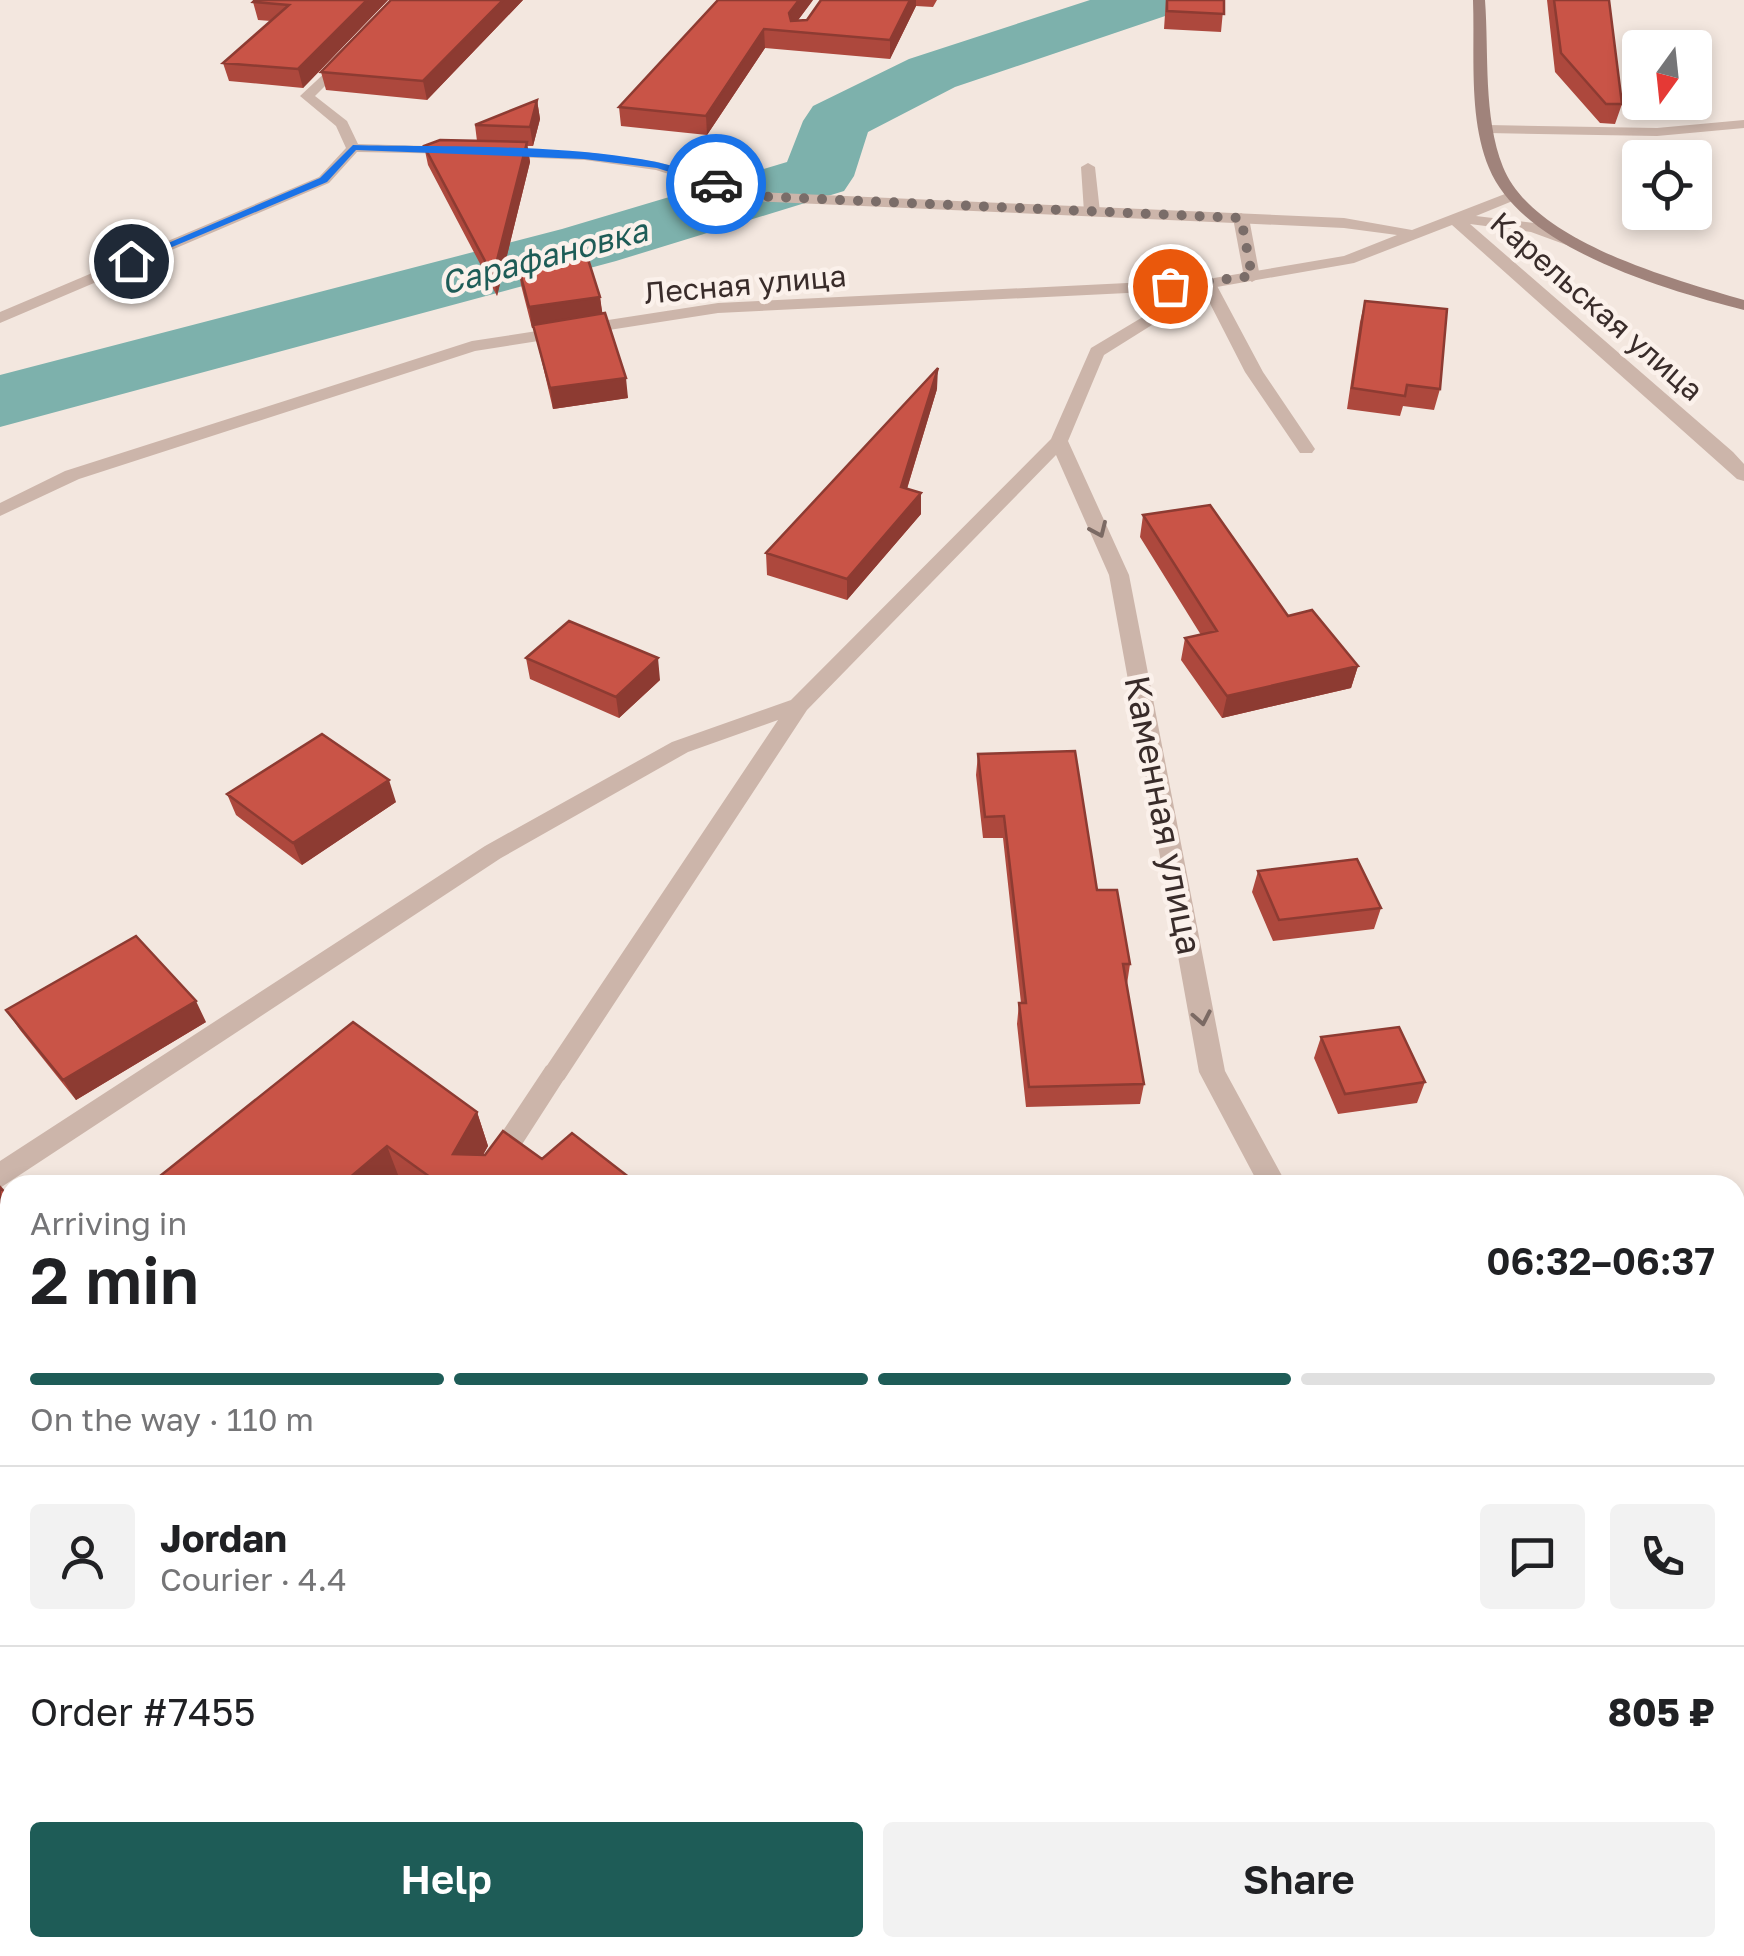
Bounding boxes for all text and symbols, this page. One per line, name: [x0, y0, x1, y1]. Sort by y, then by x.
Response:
north arrow: [1622, 30, 1712, 120]
map controls: [1622, 30, 1712, 230]
courier: [666, 134, 766, 234]
button: locate: [1622, 140, 1712, 230]
icon: car: [689, 157, 744, 212]
street label: Карельская улица: [1483, 204, 1711, 408]
water label: Сарафановка: [437, 210, 653, 302]
pin: [89, 219, 174, 304]
icon: home: [104, 234, 159, 289]
pin: [1128, 244, 1213, 329]
street label: Лесная улица: [642, 257, 848, 311]
icon: bag: [1143, 259, 1198, 314]
one-way arrow: [1087, 520, 1107, 538]
street label: Каменная улица: [1116, 672, 1212, 958]
one-way arrow: [1190, 1009, 1211, 1026]
text: Arriving in: [30, 1204, 187, 1242]
text: 06:32–06:37: [1486, 1238, 1715, 1283]
text: 2 min: [30, 1240, 199, 1318]
text: On the way · 110 m: [30, 1400, 314, 1438]
button: person: [30, 1504, 135, 1609]
button: chat: [1480, 1504, 1585, 1609]
button: phone: [1610, 1504, 1715, 1609]
text: Jordan: [160, 1515, 287, 1560]
text: Courier · 4.4: [160, 1560, 347, 1598]
text: Order #7455: [30, 1689, 256, 1734]
text: 805 ₽: [1608, 1689, 1715, 1734]
button: Help: [30, 1822, 863, 1937]
button: Share: [883, 1822, 1715, 1937]

